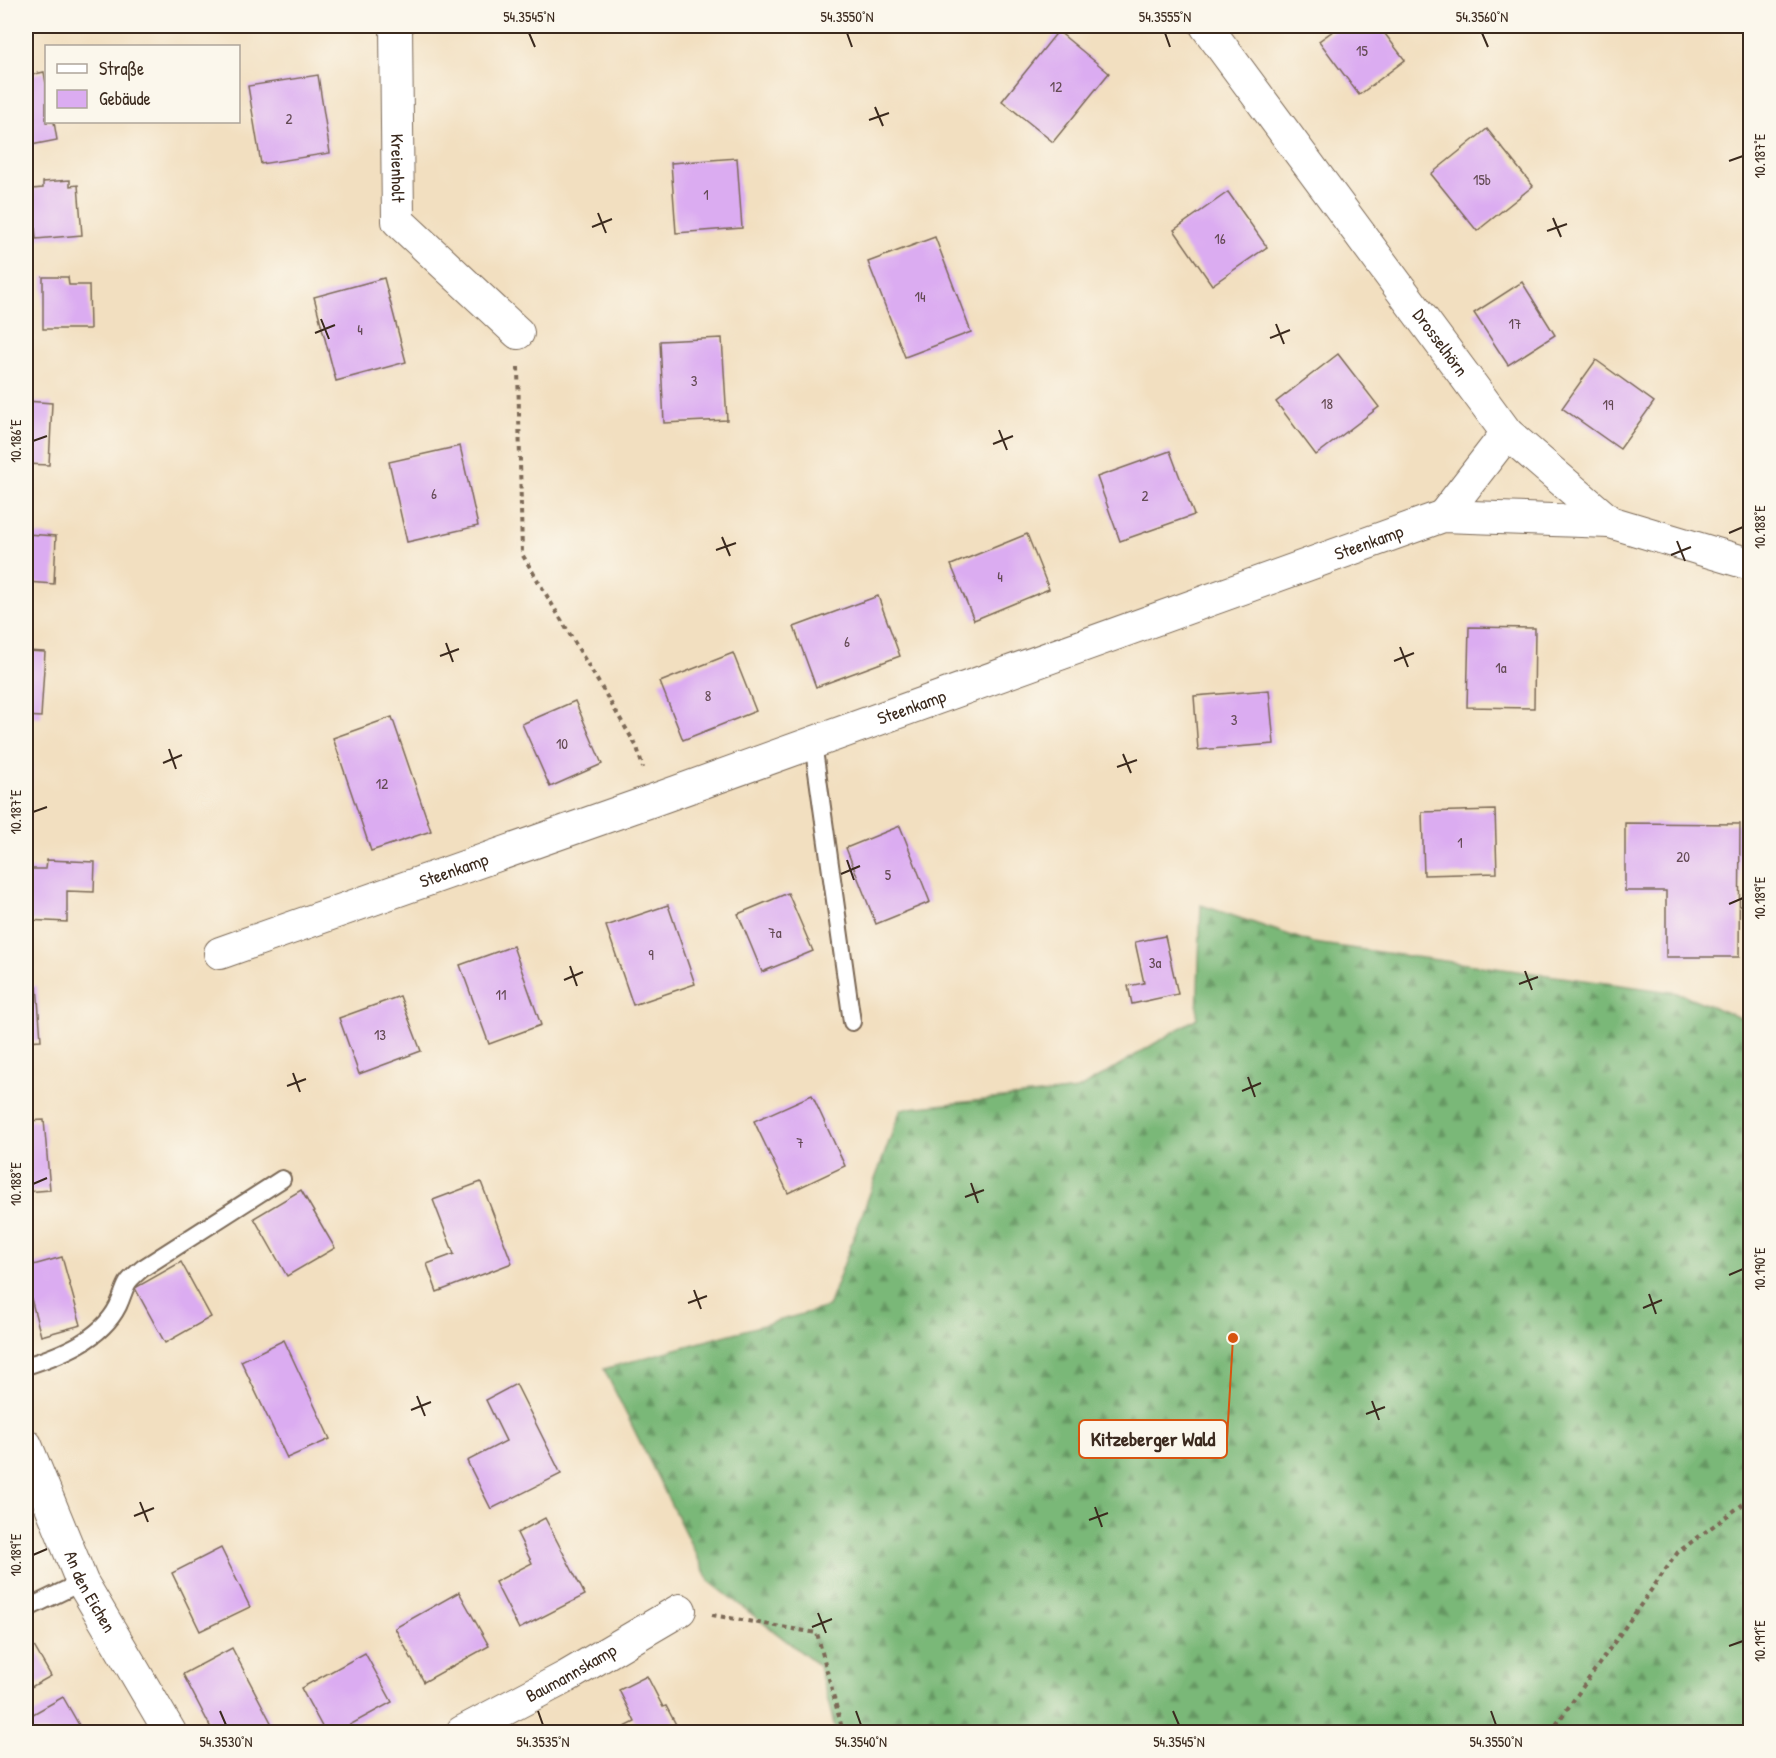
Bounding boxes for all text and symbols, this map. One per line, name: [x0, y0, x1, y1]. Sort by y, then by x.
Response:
text: 54.3545°N: [503, 6, 555, 27]
text: 54.3550°N: [821, 6, 873, 27]
text: 54.3555°N: [1139, 6, 1191, 27]
text: 54.3560°N: [1456, 6, 1508, 27]
house number: 15: [1356, 40, 1369, 61]
legend: [45, 45, 240, 123]
text: Straße: [99, 56, 144, 81]
house number: 12: [1050, 76, 1062, 97]
text: Gebäude: [99, 86, 151, 111]
house number: 2: [285, 108, 293, 129]
text: 10.187°E: [1749, 133, 1770, 178]
street label: Kreienholt: [385, 134, 411, 203]
house number: 15b: [1473, 169, 1491, 190]
house number: 1: [703, 184, 709, 205]
house number: 16: [1214, 228, 1226, 249]
house number: 14: [914, 286, 926, 307]
street label: Drosselhörn: [1407, 303, 1474, 381]
house number: 17: [1509, 313, 1521, 334]
house number: 4: [357, 319, 363, 340]
house number: 3: [691, 370, 698, 391]
house number: 18: [1321, 393, 1333, 414]
house number: 19: [1603, 394, 1614, 415]
text: 10.186°E: [5, 419, 26, 463]
house number: 6: [431, 483, 437, 504]
house number: 2: [1141, 485, 1149, 506]
text: 10.188°E: [1749, 505, 1770, 549]
street label: Steenkamp: [1331, 518, 1407, 566]
house number: 4: [997, 566, 1003, 587]
house number: 6: [844, 631, 850, 652]
house number: 1a: [1495, 657, 1507, 678]
street label: Steenkamp: [874, 683, 950, 731]
house number: 8: [705, 685, 711, 706]
house number: 3: [1231, 709, 1238, 730]
house number: 10: [556, 733, 568, 754]
house number: 12: [376, 773, 388, 794]
text: 10.187°E: [5, 789, 26, 834]
house number: 1: [1457, 832, 1463, 853]
street label: Steenkamp: [416, 846, 492, 894]
house number: 20: [1676, 846, 1690, 867]
house number: 5: [885, 864, 892, 885]
text: 10.189°E: [1749, 876, 1770, 919]
house number: 7a: [768, 922, 782, 943]
house number: 9: [648, 944, 654, 965]
house number: 3a: [1149, 952, 1161, 973]
house number: 11: [496, 984, 506, 1005]
house number: 13: [374, 1024, 386, 1045]
house number: 7: [796, 1132, 804, 1153]
text: 10.188°E: [5, 1162, 26, 1206]
text: 10.190°E: [1749, 1247, 1770, 1291]
callout: Kitzeberger Wald: [1079, 1420, 1227, 1458]
text: Kitzeberger Wald: [1091, 1425, 1216, 1453]
text: 10.189°E: [5, 1533, 26, 1576]
street label: An den Eichen: [59, 1547, 122, 1637]
text: 10.191°E: [1749, 1620, 1770, 1662]
street label: Baumannskamp: [521, 1637, 621, 1708]
text: 54.3530°N: [199, 1731, 253, 1752]
text: 54.3535°N: [517, 1731, 569, 1752]
text: 54.3540°N: [835, 1731, 887, 1752]
text: 54.3545°N: [1153, 1731, 1205, 1752]
text: 54.3550°N: [1470, 1731, 1522, 1752]

